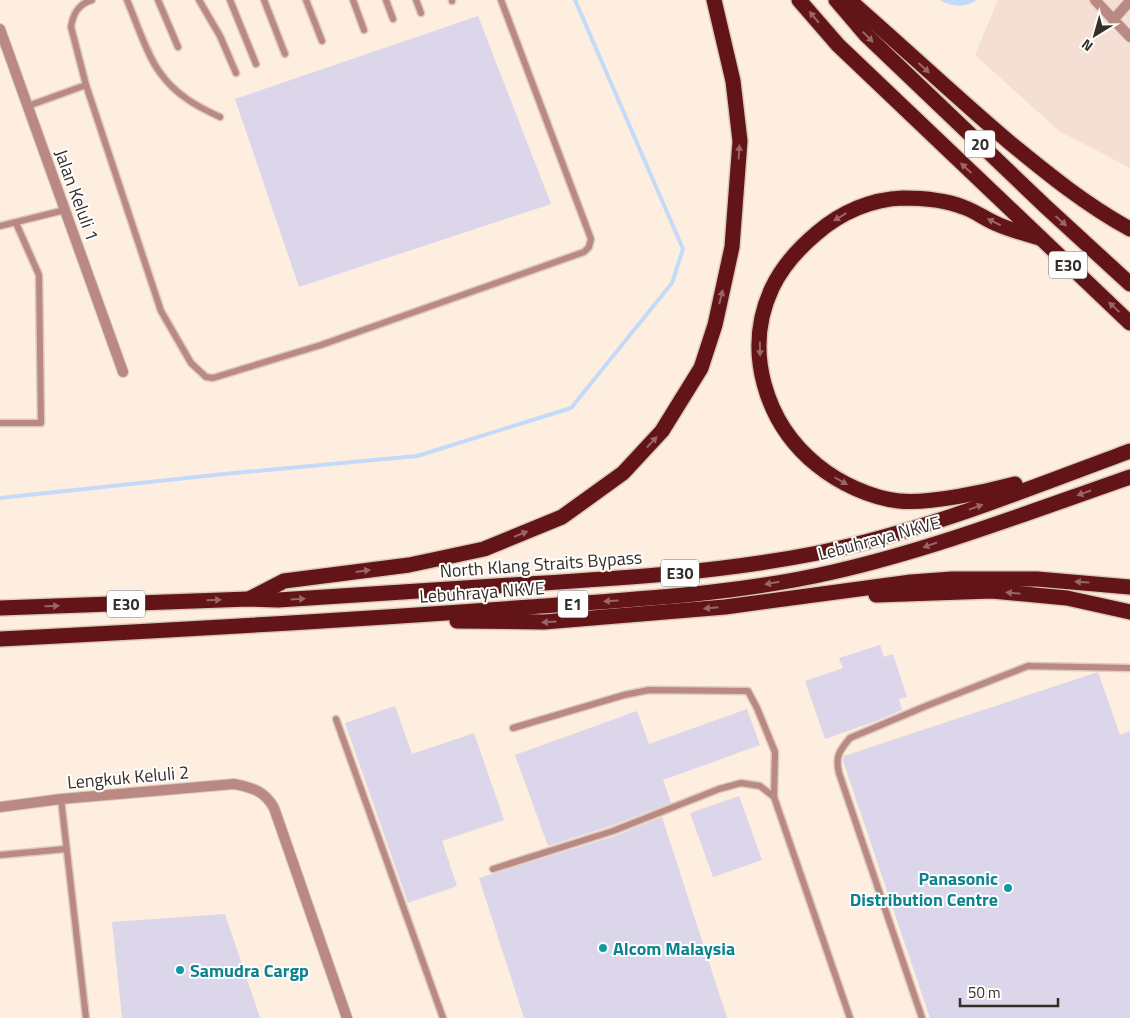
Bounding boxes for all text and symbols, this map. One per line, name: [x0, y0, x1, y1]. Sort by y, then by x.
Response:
north arrow: [1070, 10, 1120, 60]
one-way arrow: [809, 11, 820, 23]
one-way arrow: [862, 30, 874, 42]
text: N: [1077, 34, 1097, 57]
one-way arrow: [918, 62, 931, 73]
road number: 20: [965, 130, 995, 158]
one-way arrow: [735, 144, 743, 160]
street label: Jalan Keluli 1: [48, 145, 106, 245]
one-way arrow: [961, 162, 973, 174]
one-way arrow: [833, 213, 846, 222]
one-way arrow: [1055, 215, 1067, 227]
one-way arrow: [987, 218, 1001, 226]
road number: E30: [1049, 252, 1087, 278]
one-way arrow: [718, 290, 726, 305]
one-way arrow: [1108, 301, 1120, 313]
one-way arrow: [756, 342, 764, 358]
one-way arrow: [646, 436, 658, 448]
one-way arrow: [834, 477, 847, 486]
one-way arrow: [1076, 489, 1091, 497]
one-way arrow: [969, 503, 984, 510]
street label: Lebuhraya NKVE: [815, 509, 943, 567]
one-way arrow: [513, 530, 528, 537]
one-way arrow: [922, 542, 937, 550]
street label: North Klang Straits Bypass: [439, 543, 643, 585]
road number: E30: [661, 560, 699, 586]
one-way arrow: [356, 567, 372, 575]
street label: Lebuhraya NKVE: [418, 574, 546, 610]
one-way arrow: [1073, 578, 1089, 586]
one-way arrow: [764, 580, 780, 588]
one-way arrow: [1005, 589, 1021, 597]
road number: E30: [107, 590, 145, 618]
road number: E1: [558, 590, 588, 618]
one-way arrow: [290, 594, 306, 602]
one-way arrow: [206, 596, 222, 604]
one-way arrow: [602, 598, 618, 606]
one-way arrow: [44, 602, 60, 610]
one-way arrow: [703, 604, 719, 612]
one-way arrow: [541, 618, 557, 626]
street label: Lengkuk Keluli 2: [66, 758, 190, 796]
place label: Panasonic Distribution Centre: [850, 865, 998, 913]
marker: Panasonic Distribution Centre: [1002, 882, 1014, 894]
place label: Alcom Malaysia: [613, 935, 735, 962]
marker: Alcom Malaysia: [597, 942, 609, 954]
place label: Samudra Cargp: [190, 957, 309, 984]
marker: Samudra Cargp: [174, 964, 186, 976]
scale bar: [960, 976, 1058, 1008]
text: 50 m: [968, 981, 1001, 1004]

